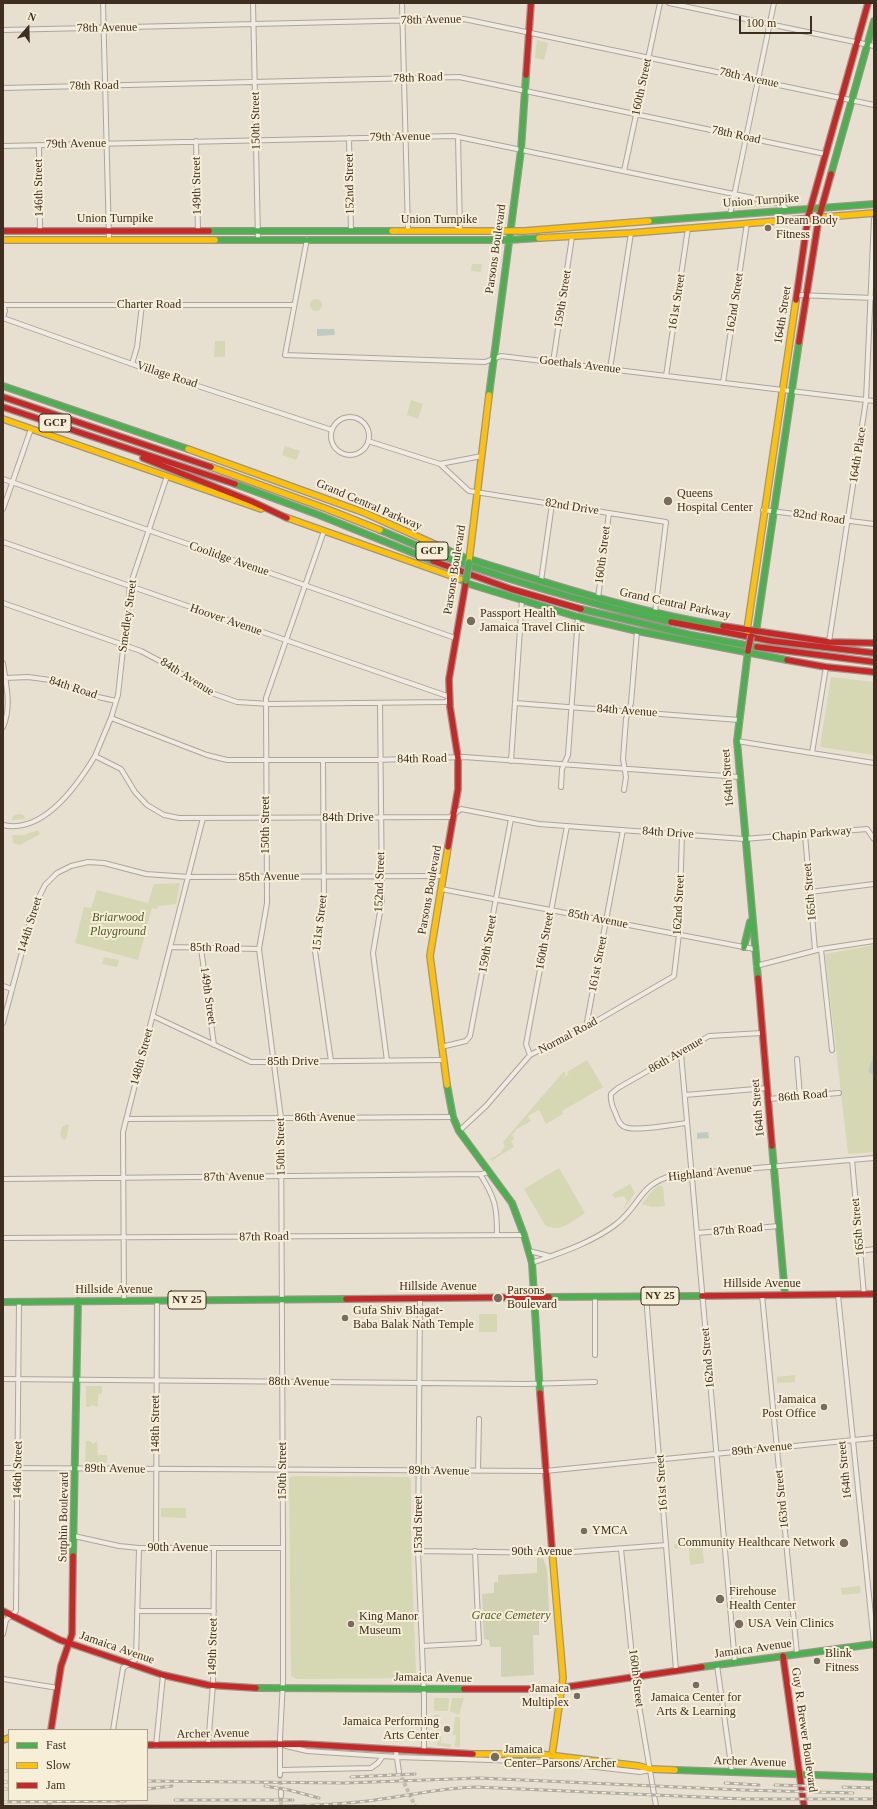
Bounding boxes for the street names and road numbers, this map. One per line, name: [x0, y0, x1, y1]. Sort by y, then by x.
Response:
street label: 78th Avenue: [400, 12, 462, 28]
street label: 78th Avenue: [76, 20, 138, 36]
street label: 160th Street: [629, 57, 655, 117]
street label: 78th Avenue: [718, 65, 780, 91]
street label: 78th Road: [393, 70, 443, 86]
street label: 78th Road: [69, 78, 119, 94]
street label: 150th Street: [248, 92, 264, 150]
street label: 78th Road: [710, 123, 762, 147]
street label: 79th Avenue: [369, 129, 431, 145]
street label: 79th Avenue: [45, 136, 107, 152]
street label: 152nd Street: [342, 153, 358, 215]
street label: 149th Street: [189, 157, 205, 215]
street label: 146th Street: [31, 159, 47, 217]
street label: Union Turnpike: [722, 191, 800, 211]
street label: Parsons Boulevard: [483, 203, 509, 295]
street label: Union Turnpike: [77, 212, 153, 226]
street label: Union Turnpike: [401, 213, 477, 227]
street label: 159th Street: [551, 269, 575, 329]
street label: 162nd Street: [723, 272, 747, 334]
street label: 161st Street: [665, 273, 689, 331]
street label: 164th Street: [771, 285, 795, 345]
street label: Charter Road: [117, 298, 181, 312]
street label: Goethals Avenue: [538, 353, 622, 377]
street label: Village Road: [135, 358, 199, 392]
road number: GCP: [39, 414, 71, 432]
street label: 164th Place: [846, 426, 870, 484]
street label: Grand Central Parkway: [314, 476, 424, 534]
street label: 82nd Drive: [544, 496, 600, 518]
street label: 82nd Road: [792, 506, 846, 528]
street label: Parsons Boulevard: [441, 524, 469, 616]
street label: 160th Street: [592, 525, 614, 585]
street label: Coolidge Avenue: [187, 539, 271, 579]
road number: GCP: [416, 542, 448, 560]
street label: Smedley Street: [116, 579, 140, 653]
street label: Grand Central Parkway: [618, 585, 732, 623]
street label: Hoover Avenue: [188, 601, 264, 639]
street label: 84th Avenue: [157, 655, 217, 699]
street label: 84th Road: [47, 673, 99, 703]
street label: 84th Avenue: [596, 702, 658, 720]
street label: 164th Street: [719, 748, 737, 808]
street label: 84th Road: [397, 751, 447, 767]
street label: 150th Street: [259, 796, 273, 854]
street label: 84th Drive: [322, 811, 374, 825]
street label: Chapin Parkway: [772, 823, 852, 845]
street label: 84th Drive: [642, 824, 694, 842]
street label: Parsons Boulevard: [415, 844, 445, 936]
street label: 152nd Street: [372, 851, 388, 913]
street label: 165th Street: [800, 862, 820, 922]
street label: 85th Avenue: [238, 869, 300, 885]
street label: 162nd Street: [670, 874, 688, 936]
street label: 151st Street: [309, 894, 331, 952]
street label: 144th Street: [15, 895, 45, 955]
street label: 85th Avenue: [567, 906, 629, 932]
street label: 160th Street: [533, 911, 557, 971]
street label: 159th Street: [476, 914, 500, 974]
street label: 161st Street: [585, 935, 611, 993]
street label: 85th Road: [190, 940, 240, 956]
street label: 149th Street: [197, 966, 219, 1026]
street label: Normal Road: [536, 1014, 600, 1058]
street label: 148th Street: [127, 1027, 157, 1087]
street label: 86th Avenue: [646, 1034, 706, 1076]
street label: 85th Drive: [267, 1055, 319, 1069]
street label: 164th Street: [748, 1078, 768, 1138]
street label: 86th Road: [778, 1087, 828, 1105]
street label: 86th Avenue: [295, 1111, 355, 1125]
street label: 150th Street: [273, 1118, 289, 1176]
street label: Highland Avenue: [667, 1161, 753, 1185]
street label: 87th Avenue: [203, 1169, 265, 1185]
street label: 165th Street: [848, 1197, 868, 1257]
street label: 87th Road: [713, 1221, 763, 1239]
street label: 87th Road: [239, 1229, 289, 1245]
street label: Hillside Avenue: [723, 1277, 801, 1291]
street label: Hillside Avenue: [399, 1280, 477, 1294]
street label: Hillside Avenue: [75, 1283, 153, 1297]
road number: NY 25: [641, 1287, 679, 1305]
road number: NY 25: [168, 1291, 206, 1309]
street label: 162nd Street: [698, 1327, 718, 1389]
street label: 88th Avenue: [268, 1374, 330, 1390]
street label: 148th Street: [149, 1395, 163, 1453]
street label: 89th Avenue: [731, 1439, 793, 1459]
street label: 164th Street: [835, 1440, 855, 1500]
street label: 146th Street: [10, 1441, 26, 1499]
street label: 150th Street: [276, 1442, 290, 1500]
street label: 161st Street: [653, 1454, 671, 1512]
street label: 89th Avenue: [84, 1461, 146, 1477]
street label: 89th Avenue: [408, 1463, 470, 1479]
street label: 163rd Street: [772, 1469, 792, 1529]
street label: Sutphin Boulevard: [56, 1472, 72, 1562]
street label: 153rd Street: [412, 1496, 426, 1554]
street label: 90th Avenue: [148, 1541, 208, 1555]
street label: 90th Avenue: [512, 1545, 572, 1559]
street label: 149th Street: [205, 1618, 221, 1676]
street label: Jamaica Avenue: [78, 1628, 156, 1668]
street label: Jamaica Avenue: [713, 1636, 793, 1662]
street label: 160th Street: [625, 1648, 647, 1708]
street label: Guy R. Brewer Boulevard: [788, 1667, 820, 1793]
street label: Jamaica Avenue: [394, 1670, 472, 1686]
street label: Archer Avenue: [177, 1726, 249, 1742]
street label: Archer Avenue: [713, 1754, 787, 1770]

